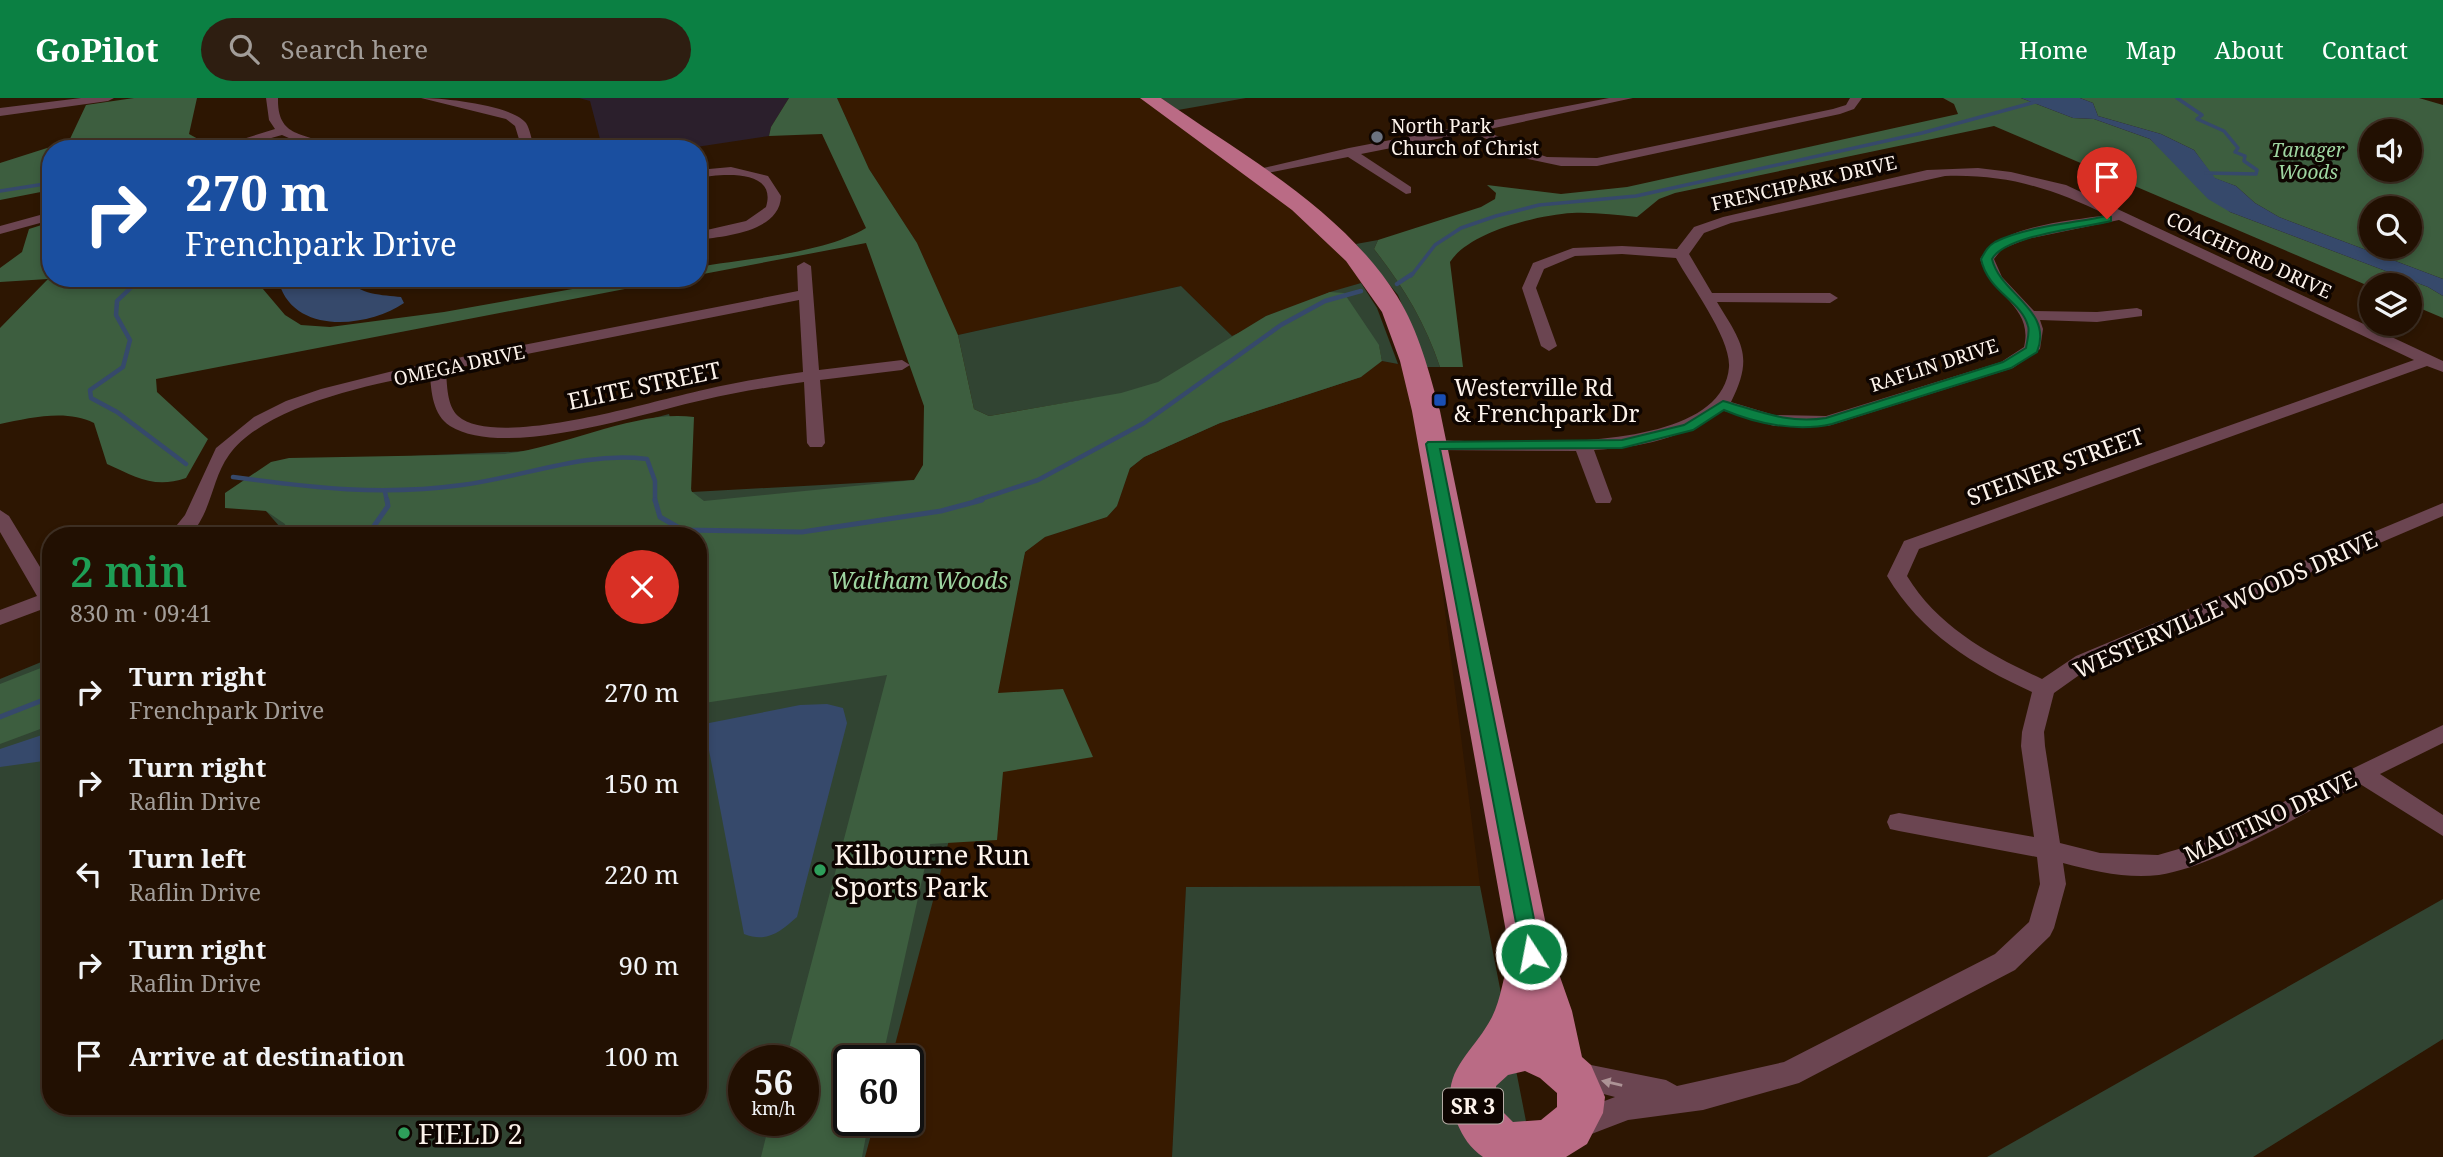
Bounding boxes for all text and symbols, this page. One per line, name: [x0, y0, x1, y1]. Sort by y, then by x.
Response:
search box: [201, 18, 691, 81]
text: GoPilot: [35, 27, 159, 72]
icon: search: [225, 30, 263, 68]
text: Search here: [281, 31, 428, 67]
text: Home: [2019, 33, 2088, 66]
text: Map: [2126, 33, 2177, 66]
text: About: [2215, 33, 2284, 66]
text: Contact: [2322, 33, 2408, 66]
place label: North Park Church of Christ: [1391, 113, 1539, 161]
map controls: [2359, 119, 2422, 336]
button: sound: [2359, 119, 2422, 182]
marker: North Park Church of Christ: [1369, 129, 1385, 145]
park label: Tanager Woods: [2271, 137, 2345, 185]
pin: [2077, 147, 2137, 219]
street label: FRENCHPARK DRIVE: [1709, 149, 1899, 217]
icon: arrive: [2088, 158, 2126, 196]
text: 270 m: [185, 159, 329, 225]
icon: right: [70, 168, 161, 259]
button: search: [2359, 196, 2422, 259]
street label: COACHFORD DRIVE: [2162, 205, 2336, 305]
text: Frenchpark Drive: [185, 222, 457, 265]
button: layers: [2359, 273, 2422, 336]
street label: RAFLIN DRIVE: [1867, 332, 2002, 398]
street label: OMEGA DRIVE: [391, 338, 527, 392]
street label: ELITE STREET: [565, 353, 723, 417]
place label: Westerville Rd & Frenchpark Dr: [1454, 371, 1640, 429]
marker: Westerville Rd & Frenchpark Dr: [1432, 392, 1448, 408]
street label: STEINER STREET: [1962, 419, 2148, 513]
street label: WESTERVILLE WOODS DRIVE: [2068, 522, 2382, 686]
text: 2 min: [70, 542, 187, 599]
button: close: [605, 550, 679, 624]
park label: Waltham Woods: [830, 564, 1009, 596]
text: 830 m · 09:41: [70, 597, 212, 629]
text: Turn right: [129, 658, 266, 694]
icon: right: [70, 673, 108, 711]
text: 270 m: [604, 674, 679, 710]
text: Frenchpark Drive: [129, 694, 324, 726]
text: Turn right: [129, 749, 266, 785]
street label: MAUTINO DRIVE: [2178, 762, 2362, 870]
icon: right: [70, 764, 108, 802]
text: 150 m: [604, 765, 679, 801]
text: Raflin Drive: [129, 785, 261, 817]
place label: Kilbourne Run Sports Park: [834, 835, 1030, 905]
text: Turn left: [129, 840, 246, 876]
icon: left: [70, 855, 108, 893]
text: 220 m: [604, 856, 679, 892]
marker: Kilbourne Run Sports Park: [812, 862, 828, 878]
text: Raflin Drive: [129, 876, 261, 908]
position arrow: [1494, 917, 1568, 991]
text: Turn right: [129, 931, 266, 967]
icon: right: [70, 946, 108, 984]
text: 90 m: [619, 947, 679, 983]
text: Raflin Drive: [129, 967, 261, 999]
icon: arrive: [70, 1037, 108, 1075]
text: Arrive at destination: [129, 1038, 405, 1074]
text: 100 m: [604, 1038, 679, 1074]
speed limit sign: 60: [833, 1045, 924, 1136]
text: 56: [754, 1058, 793, 1105]
one-way arrow: [1600, 1077, 1622, 1088]
road number: SR 3: [1443, 1088, 1503, 1124]
text: km/h: [751, 1096, 796, 1120]
place label: FIELD 2: [418, 1114, 523, 1152]
marker: FIELD 2: [396, 1125, 412, 1141]

